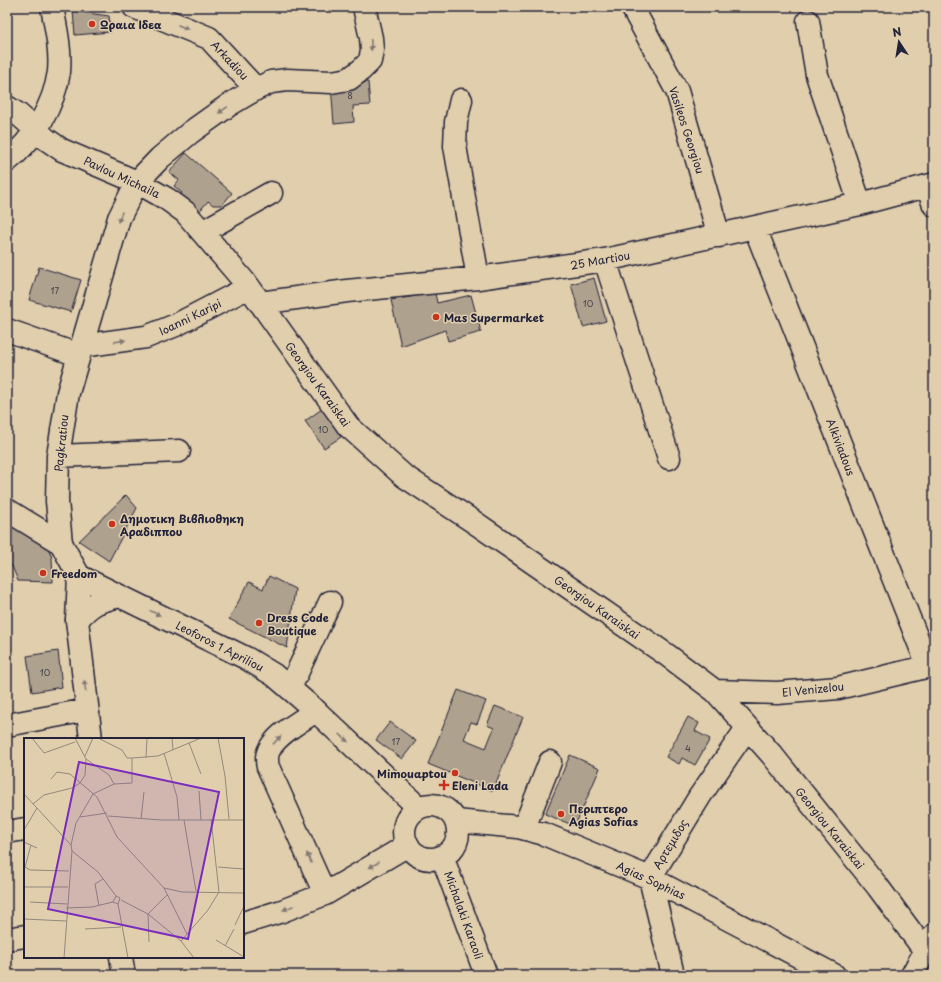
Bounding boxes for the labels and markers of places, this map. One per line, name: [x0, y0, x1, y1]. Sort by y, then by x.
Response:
place label: Ωραια Ιδεα: [100, 16, 162, 33]
marker: Ωραια Ιδεα: [87, 19, 97, 29]
place label: Mas Supermarket: [444, 309, 544, 326]
marker: Mas Supermarket: [431, 312, 441, 322]
place label: Δημοτικη Βιβλιοθηκη Αραδιππου: [120, 510, 244, 540]
marker: Δημοτικη Βιβλιοθηκη Αραδιππου: [107, 519, 117, 529]
place label: Freedom: [51, 565, 97, 582]
marker: Freedom: [38, 568, 48, 578]
place label: Dress Code Boutique: [267, 609, 329, 639]
marker: Dress Code Boutique: [254, 618, 264, 628]
place label: Mimouaptou: [377, 765, 447, 782]
marker: Mimouaptou: [450, 768, 460, 778]
place label: Eleni Lada: [452, 777, 509, 794]
marker: Eleni Lada: [439, 780, 449, 790]
place label: Περιπτερο Agias Sofias: [569, 800, 638, 830]
marker: Περιπτερο Agias Sofias: [556, 809, 566, 819]

